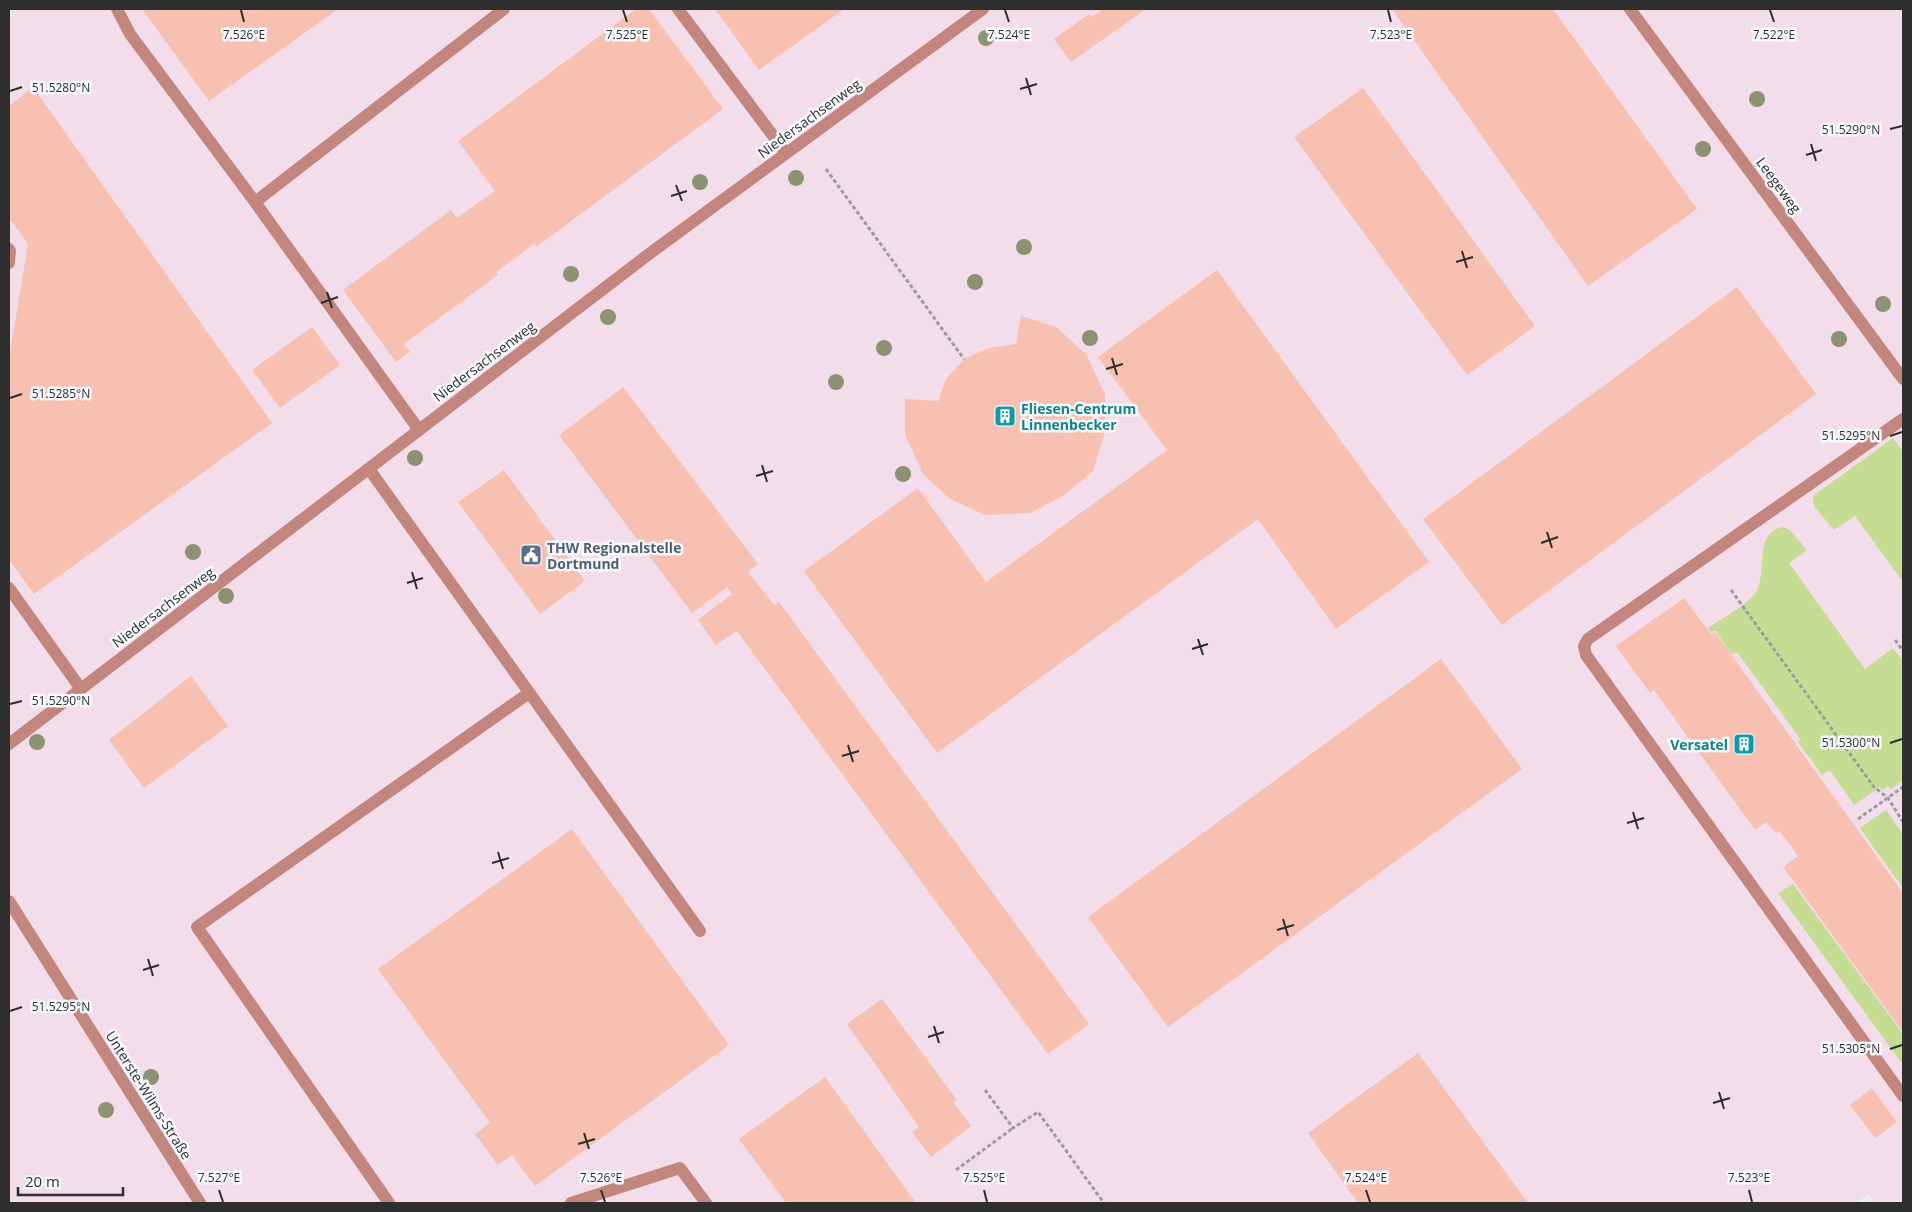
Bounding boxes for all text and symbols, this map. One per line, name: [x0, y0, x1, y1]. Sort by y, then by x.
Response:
text: 7.526°E: [223, 26, 265, 43]
text: 7.525°E: [606, 26, 648, 43]
text: 7.524°E: [988, 26, 1030, 43]
text: 7.523°E: [1370, 26, 1412, 43]
text: 7.522°E: [1753, 26, 1795, 43]
street label: Niedersachsenweg: [754, 74, 865, 162]
text: 51.5280°N: [32, 79, 90, 96]
text: 51.5290°N: [1822, 121, 1880, 138]
street label: Leegeweg: [1752, 153, 1806, 217]
street label: Niedersachsenweg: [429, 316, 539, 406]
text: 51.5285°N: [32, 385, 90, 402]
place label: Fliesen-Centrum Linnenbecker: [1021, 399, 1136, 434]
building icon: Fliesen-Centrum Linnenbecker: [993, 404, 1017, 428]
text: 51.5295°N: [1822, 427, 1880, 444]
place label: THW Regionalstelle Dortmund: [547, 538, 681, 573]
public building icon: THW Regionalstelle Dortmund: [519, 543, 543, 567]
street label: Niedersachsenweg: [108, 562, 218, 652]
text: 51.5290°N: [32, 692, 90, 709]
building icon: Versatel: [1732, 732, 1756, 756]
text: 51.5300°N: [1822, 734, 1880, 751]
place label: Versatel: [1670, 735, 1728, 754]
text: 51.5295°N: [32, 998, 90, 1015]
street label: Unterste-Wilms-Straße: [102, 1027, 196, 1163]
text: 51.5305°N: [1822, 1040, 1880, 1057]
scale bar: [18, 1164, 122, 1196]
text: 7.527°E: [198, 1169, 240, 1186]
text: 7.526°E: [580, 1169, 622, 1186]
text: 7.525°E: [963, 1169, 1005, 1186]
text: 7.524°E: [1345, 1169, 1387, 1186]
text: 7.523°E: [1728, 1169, 1770, 1186]
text: 20 m: [25, 1171, 60, 1191]

